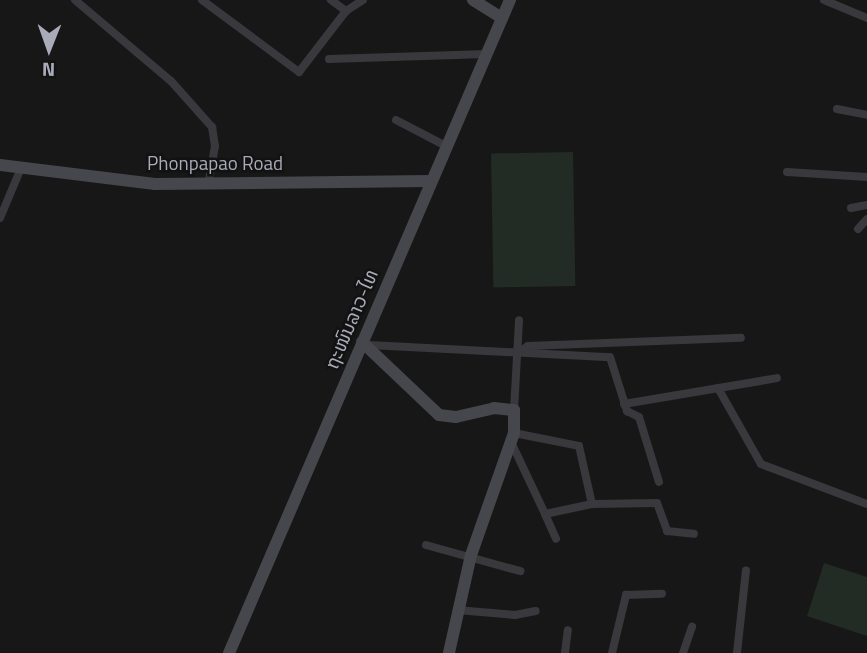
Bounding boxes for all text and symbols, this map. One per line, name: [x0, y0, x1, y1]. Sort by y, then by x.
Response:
north arrow: [14, 14, 84, 84]
text: N: [42, 56, 55, 85]
street label: Phonpapao Road: [147, 152, 283, 174]
street label: ຖະໜົນລາວ-ໄທ: [320, 266, 382, 372]

